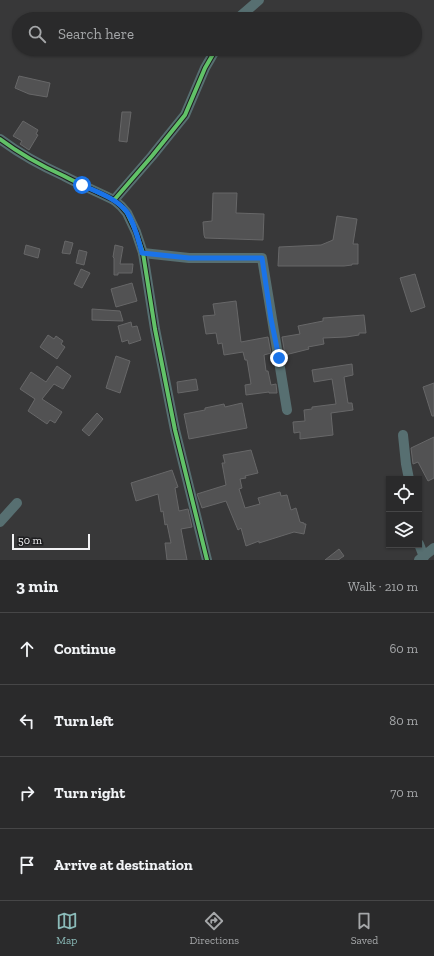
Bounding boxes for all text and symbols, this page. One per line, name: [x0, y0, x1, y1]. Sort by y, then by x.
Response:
search box: [12, 12, 422, 56]
icon: search: [26, 23, 48, 45]
text: Search here: [58, 25, 134, 43]
route start: [73, 176, 91, 194]
route end: [270, 349, 288, 367]
map controls: [386, 476, 422, 548]
button: locate: [386, 476, 422, 512]
button: layers: [386, 512, 422, 548]
scale bar: [12, 532, 90, 551]
text: 50 m: [18, 534, 42, 547]
text: 3 min: [16, 576, 58, 596]
text: Walk · 210 m: [348, 579, 418, 594]
icon: ahead: [16, 638, 38, 660]
text: Continue: [54, 640, 116, 658]
text: 60 m: [389, 641, 418, 656]
icon: left: [16, 710, 38, 732]
text: Turn left: [54, 712, 114, 730]
text: 80 m: [389, 713, 418, 728]
icon: right: [16, 782, 38, 804]
text: Turn right: [54, 784, 125, 802]
text: 70 m: [390, 785, 418, 800]
icon: arrive: [16, 854, 38, 876]
text: Arrive at destination: [54, 856, 193, 874]
tab: Map: [56, 910, 78, 947]
tab: Directions: [189, 910, 239, 947]
tab: Saved: [351, 910, 378, 947]

